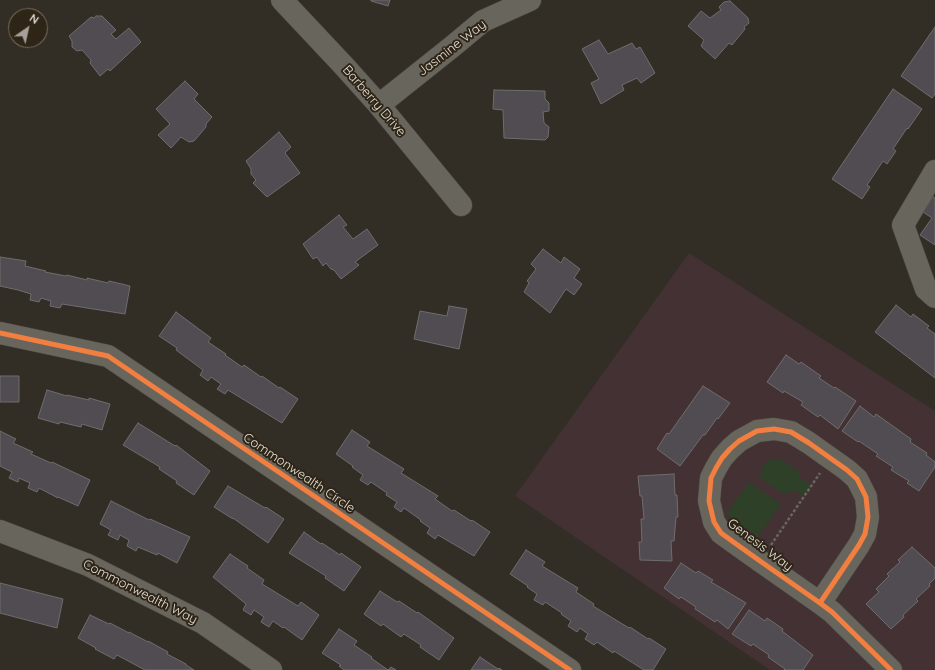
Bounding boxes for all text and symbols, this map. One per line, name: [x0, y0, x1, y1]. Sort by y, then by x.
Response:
north arrow: [8, 8, 48, 48]
text: N: [27, 11, 41, 27]
street label: Jasmine Way: [415, 17, 489, 79]
street label: Barberry Drive: [339, 62, 409, 140]
street label: Commonwealth Circle: [240, 430, 358, 516]
street label: Genesis Way: [724, 515, 796, 575]
street label: Commonwealth Way: [80, 556, 200, 628]

